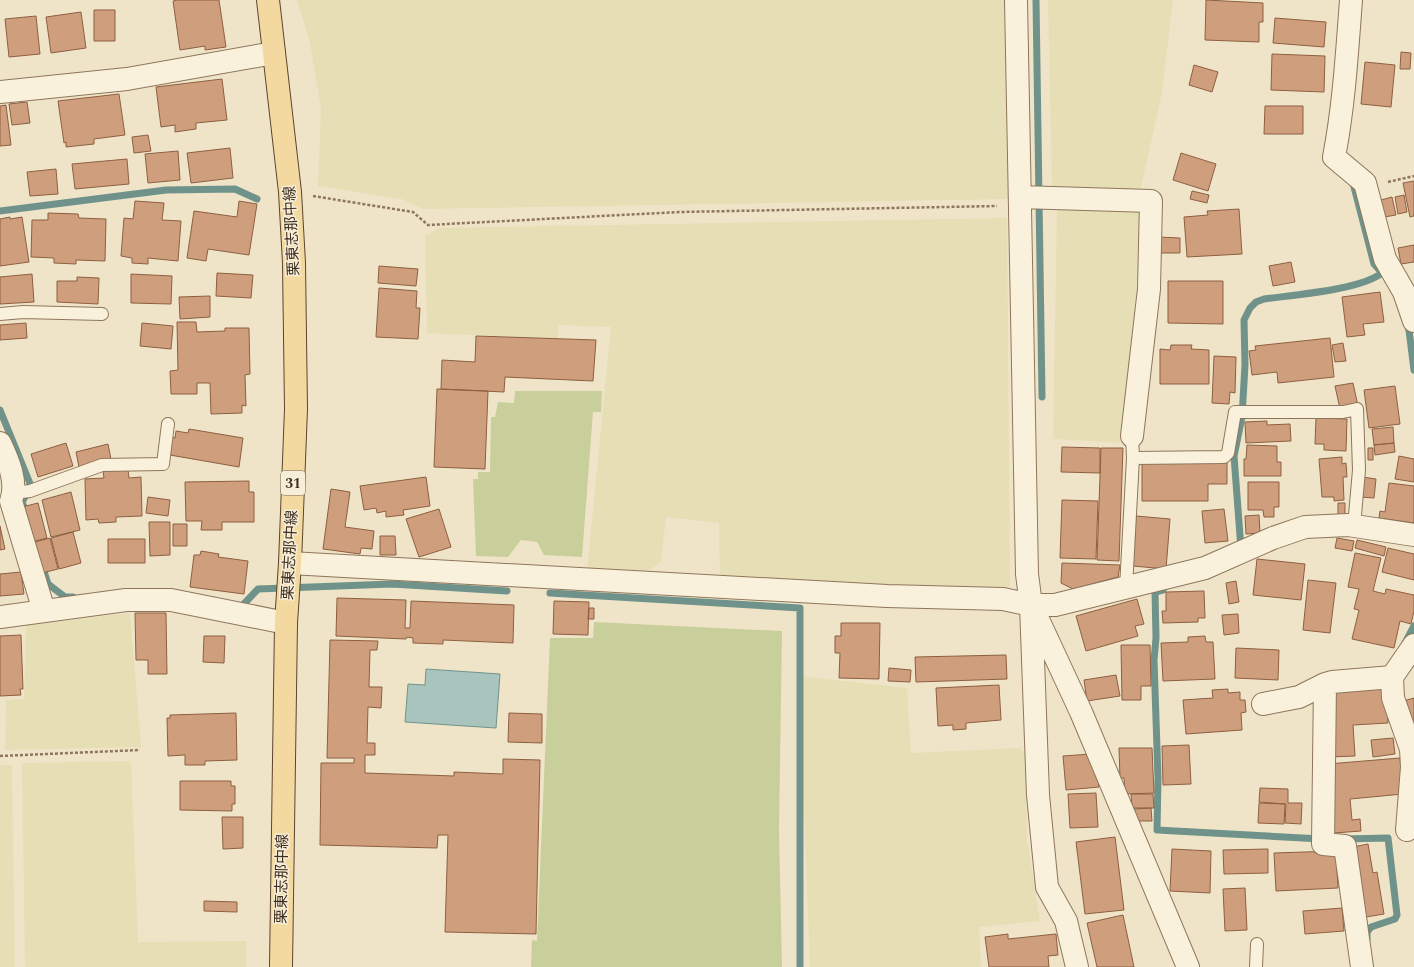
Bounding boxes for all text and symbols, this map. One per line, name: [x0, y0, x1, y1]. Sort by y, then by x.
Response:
street label: 栗東志那中線: [278, 185, 306, 277]
road number: 31: [281, 471, 305, 495]
street label: 栗東志那中線: [276, 509, 304, 601]
street label: 栗東志那中線: [270, 834, 294, 924]

